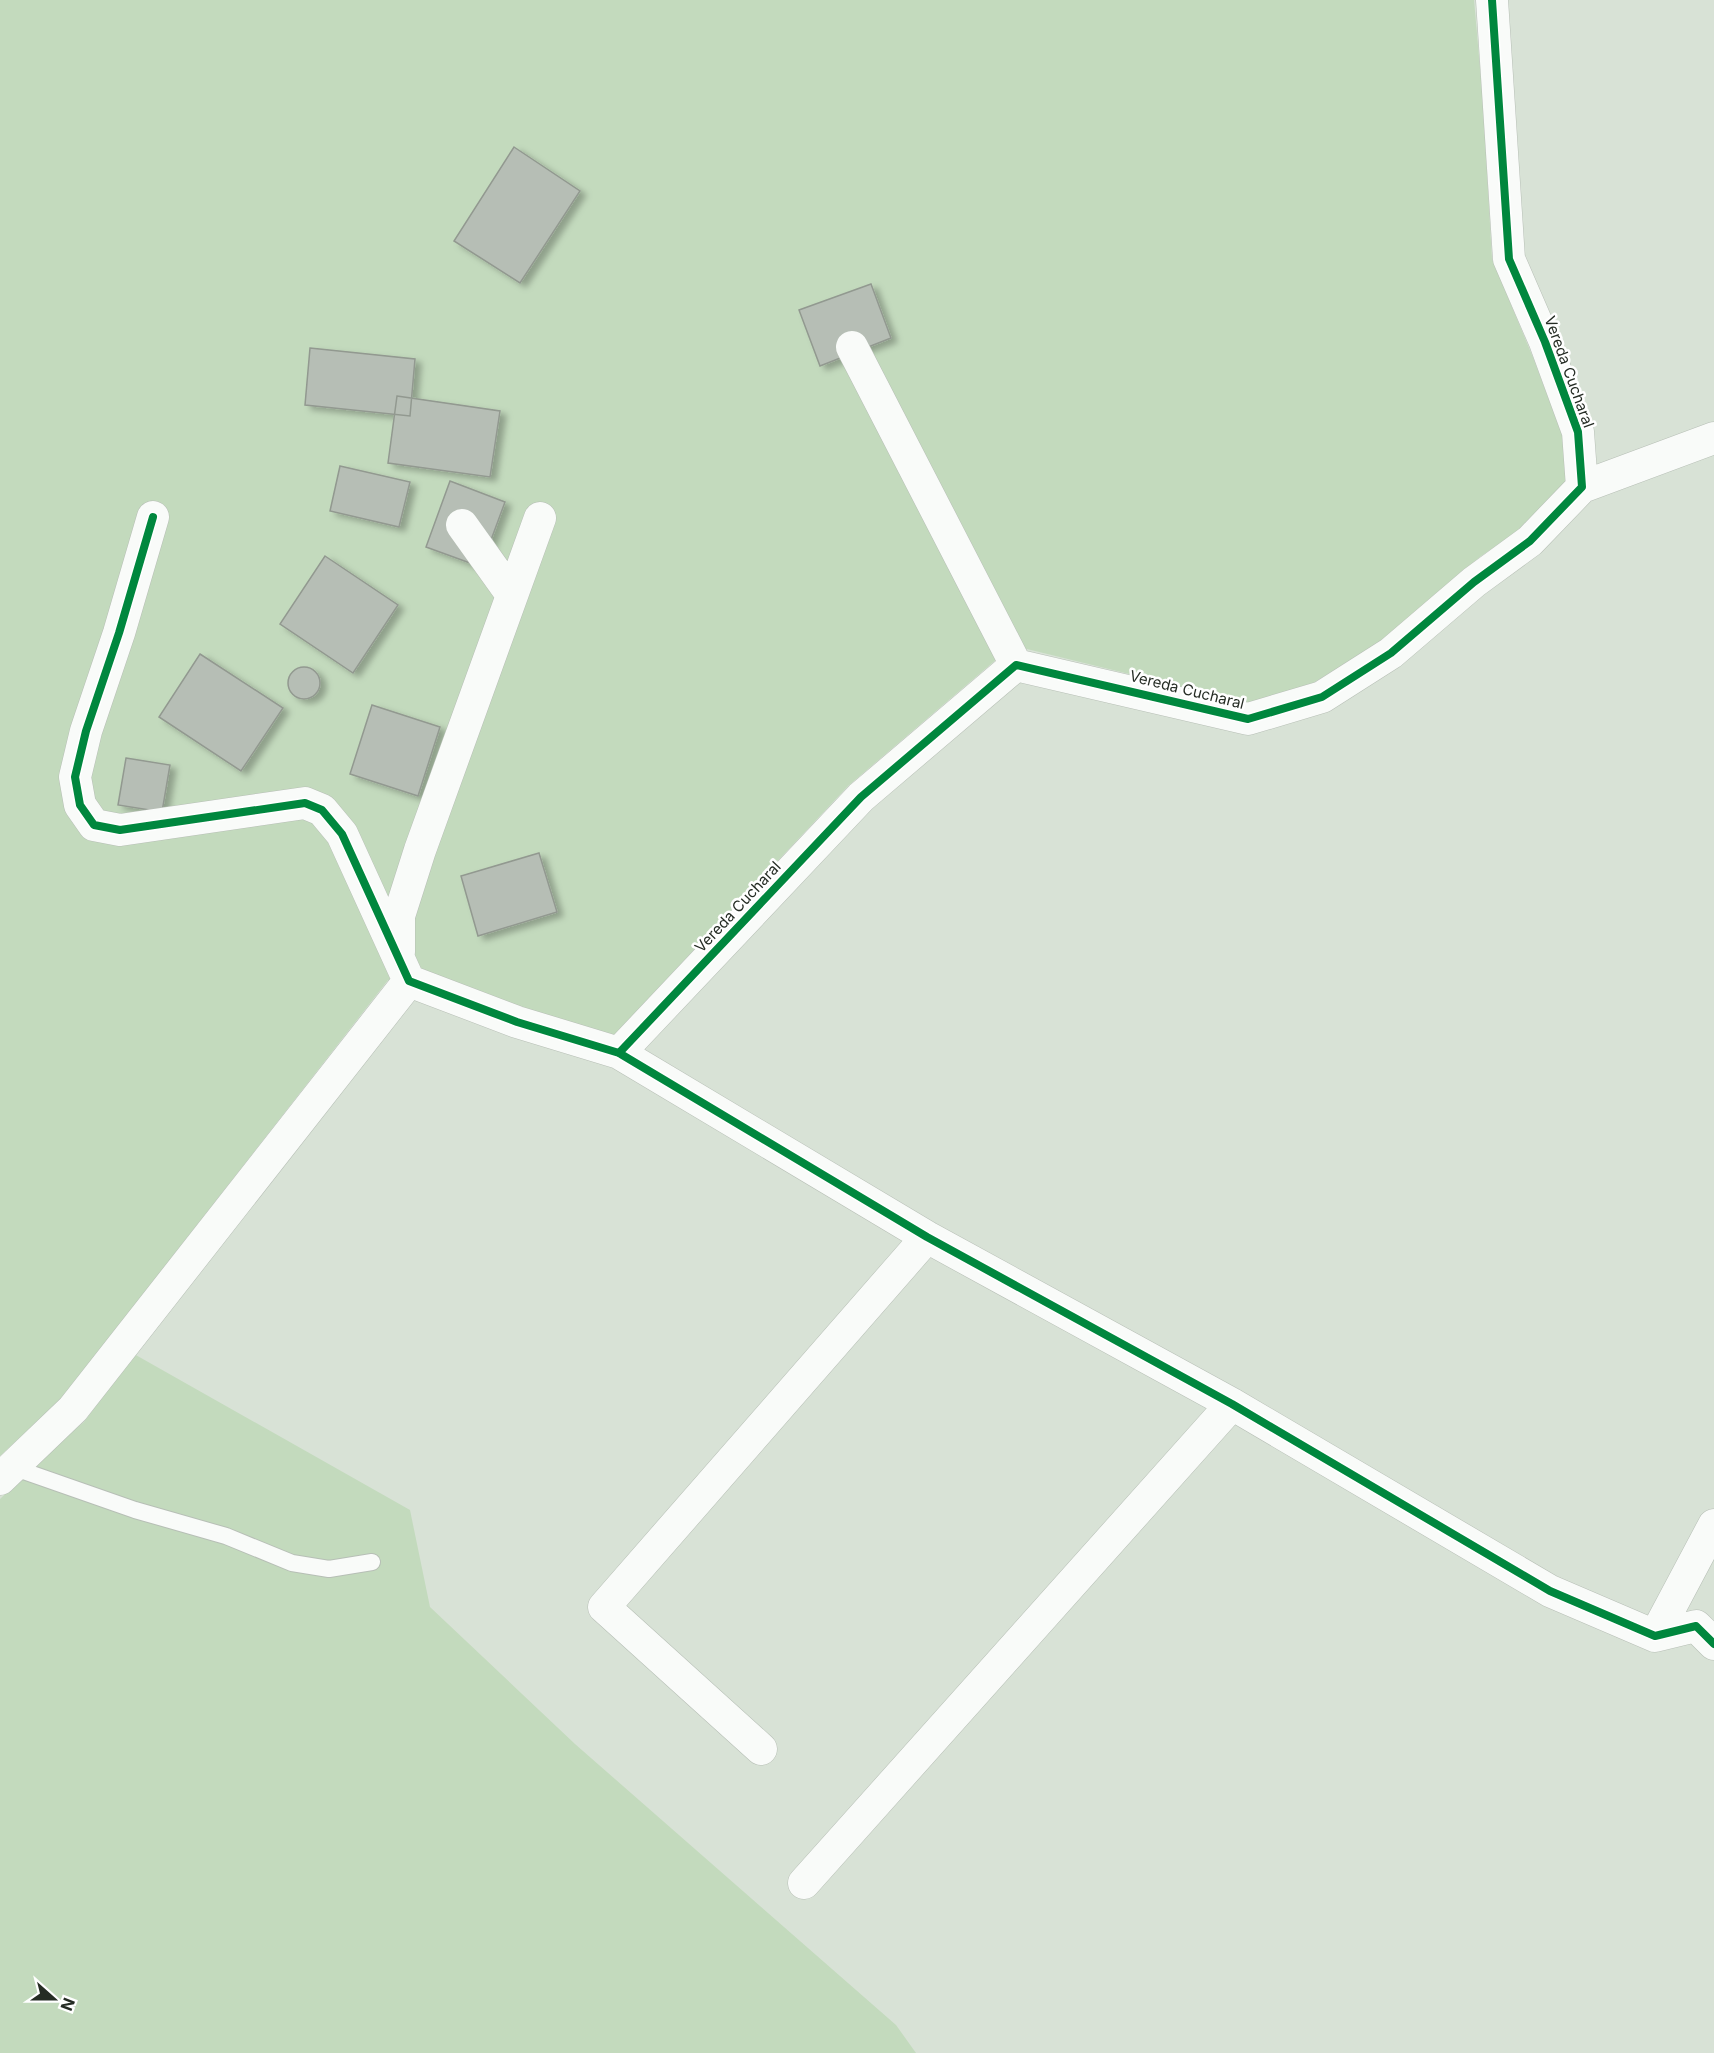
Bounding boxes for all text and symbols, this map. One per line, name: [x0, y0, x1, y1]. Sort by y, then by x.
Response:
street label: Vereda Cucharal: [1540, 313, 1599, 430]
street label: Vereda Cucharal: [1128, 666, 1247, 713]
street label: Vereda Cucharal: [691, 857, 785, 956]
north arrow: [24, 1969, 84, 2029]
text: N: [56, 1995, 80, 2014]

